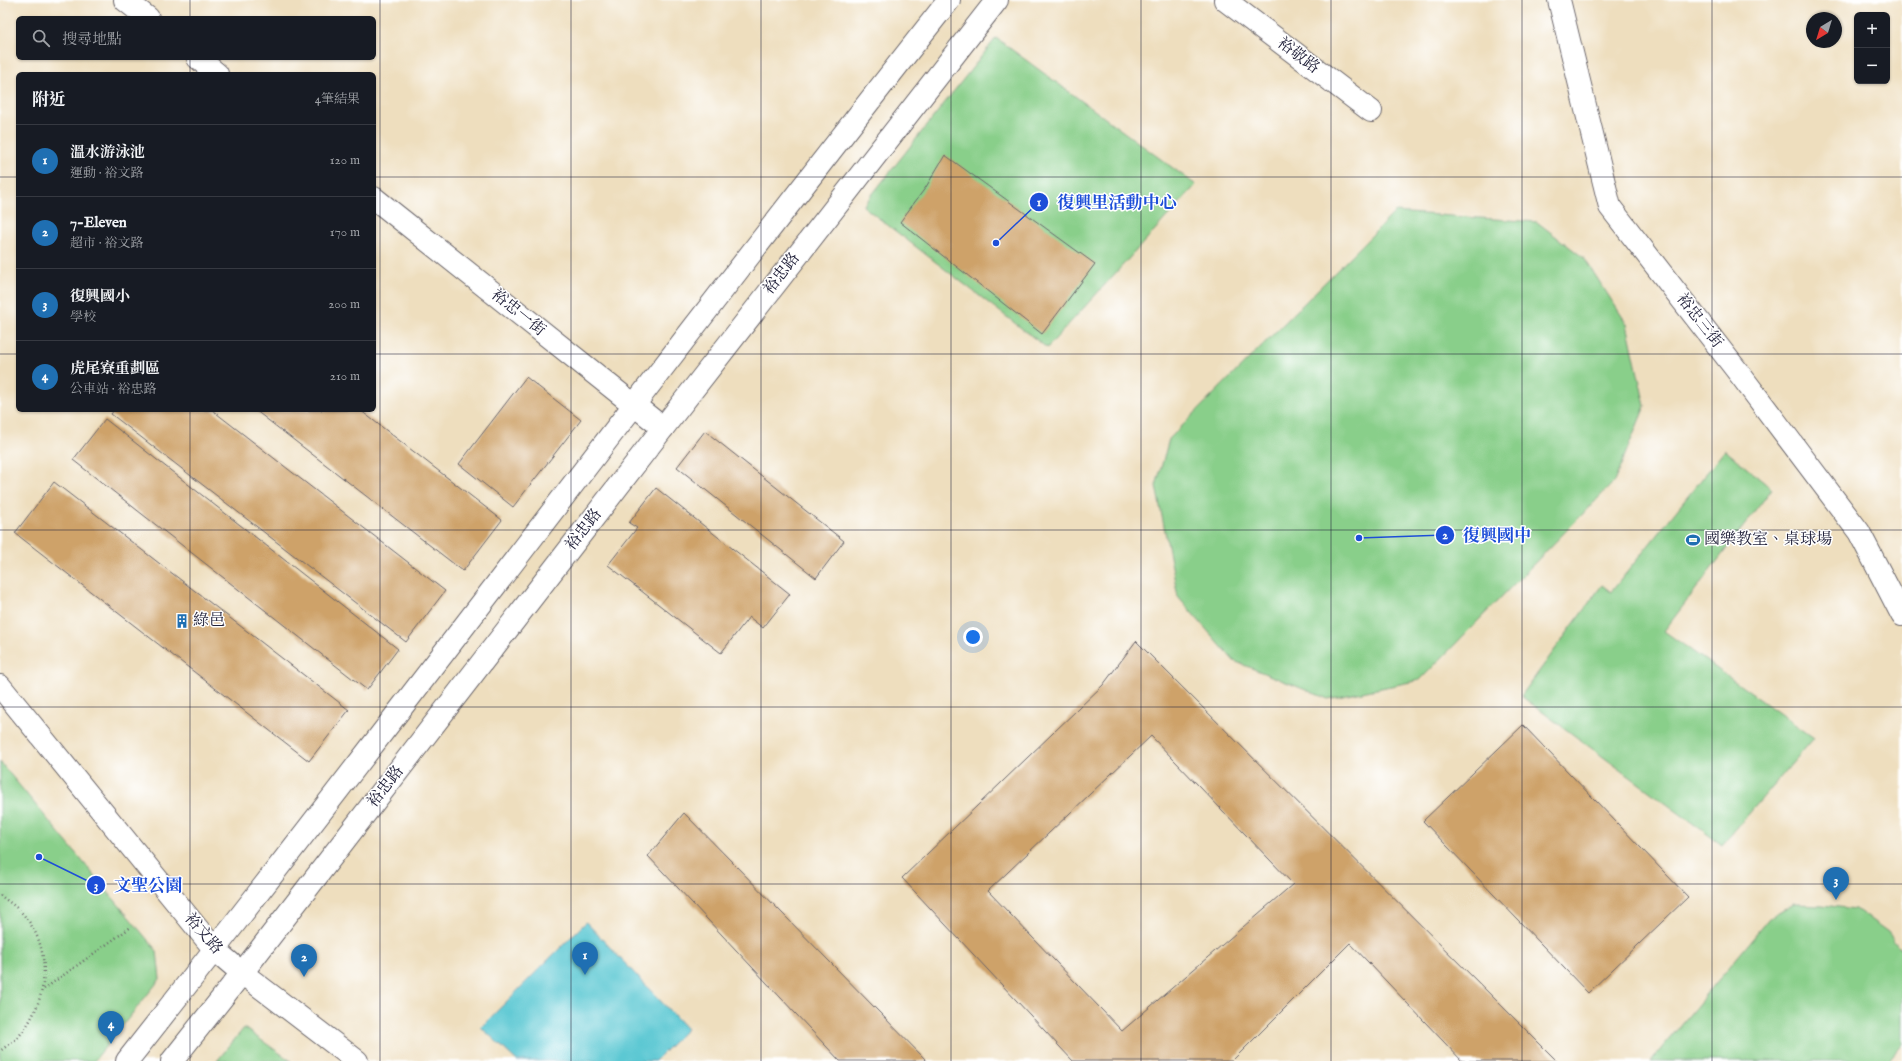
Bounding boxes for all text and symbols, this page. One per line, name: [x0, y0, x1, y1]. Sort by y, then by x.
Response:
north arrow: [1806, 12, 1842, 48]
map controls: [1854, 12, 1890, 84]
button: +: [1854, 12, 1890, 48]
search box: [16, 16, 376, 60]
icon: search: [30, 27, 52, 49]
text: 搜尋地點: [62, 30, 122, 49]
street label: 裕敬路: [1273, 34, 1323, 78]
button: −: [1854, 48, 1890, 84]
text: 附近: [32, 90, 66, 111]
text: 4筆結果: [315, 91, 360, 108]
text: 溫水游泳池: [70, 143, 145, 162]
text: 1: [43, 152, 47, 169]
text: 120 m: [330, 152, 360, 169]
text: 運動 · 裕文路: [70, 165, 144, 182]
callout: 復興里活動中心: [1029, 187, 1184, 216]
text: 復興里活動中心: [1058, 193, 1177, 214]
text: 1: [1037, 195, 1042, 210]
text: 7-Eleven: [70, 213, 127, 232]
text: 2: [42, 224, 48, 241]
text: 170 m: [330, 224, 360, 241]
text: 超市 · 裕文路: [70, 235, 144, 252]
street label: 裕忠路: [759, 249, 805, 299]
street label: 裕忠一街: [487, 285, 549, 341]
text: 復興國小: [70, 287, 130, 306]
street label: 裕忠三街: [1671, 290, 1727, 352]
text: 3: [43, 296, 47, 313]
text: 200 m: [328, 296, 360, 313]
text: 學校: [70, 309, 96, 326]
text: 虎尾寮重劃區: [70, 359, 160, 378]
text: 4: [42, 368, 48, 385]
text: 210 m: [330, 368, 360, 385]
text: 公車站 · 裕忠路: [70, 381, 157, 398]
street label: 裕忠路: [561, 505, 607, 555]
callout: 復興國中: [1435, 520, 1539, 549]
text: 復興國中: [1463, 526, 1531, 547]
text: 2: [1442, 528, 1448, 543]
place label: 國樂教室、桌球場: [1704, 530, 1832, 550]
sports icon: 國樂教室、桌球場: [1685, 532, 1701, 548]
place label: 綠邑: [193, 611, 225, 631]
building icon: 綠邑: [174, 613, 190, 629]
your location: [963, 627, 983, 647]
street label: 裕忠路: [363, 762, 409, 812]
pin: 3: [1823, 867, 1849, 900]
callout: 文聖公園: [86, 871, 190, 900]
text: 文聖公園: [114, 876, 182, 897]
text: 3: [94, 878, 98, 893]
street label: 裕文路: [180, 909, 226, 959]
pin: 1: [572, 942, 598, 975]
pin: 2: [291, 944, 317, 977]
pin: 4: [98, 1011, 124, 1044]

